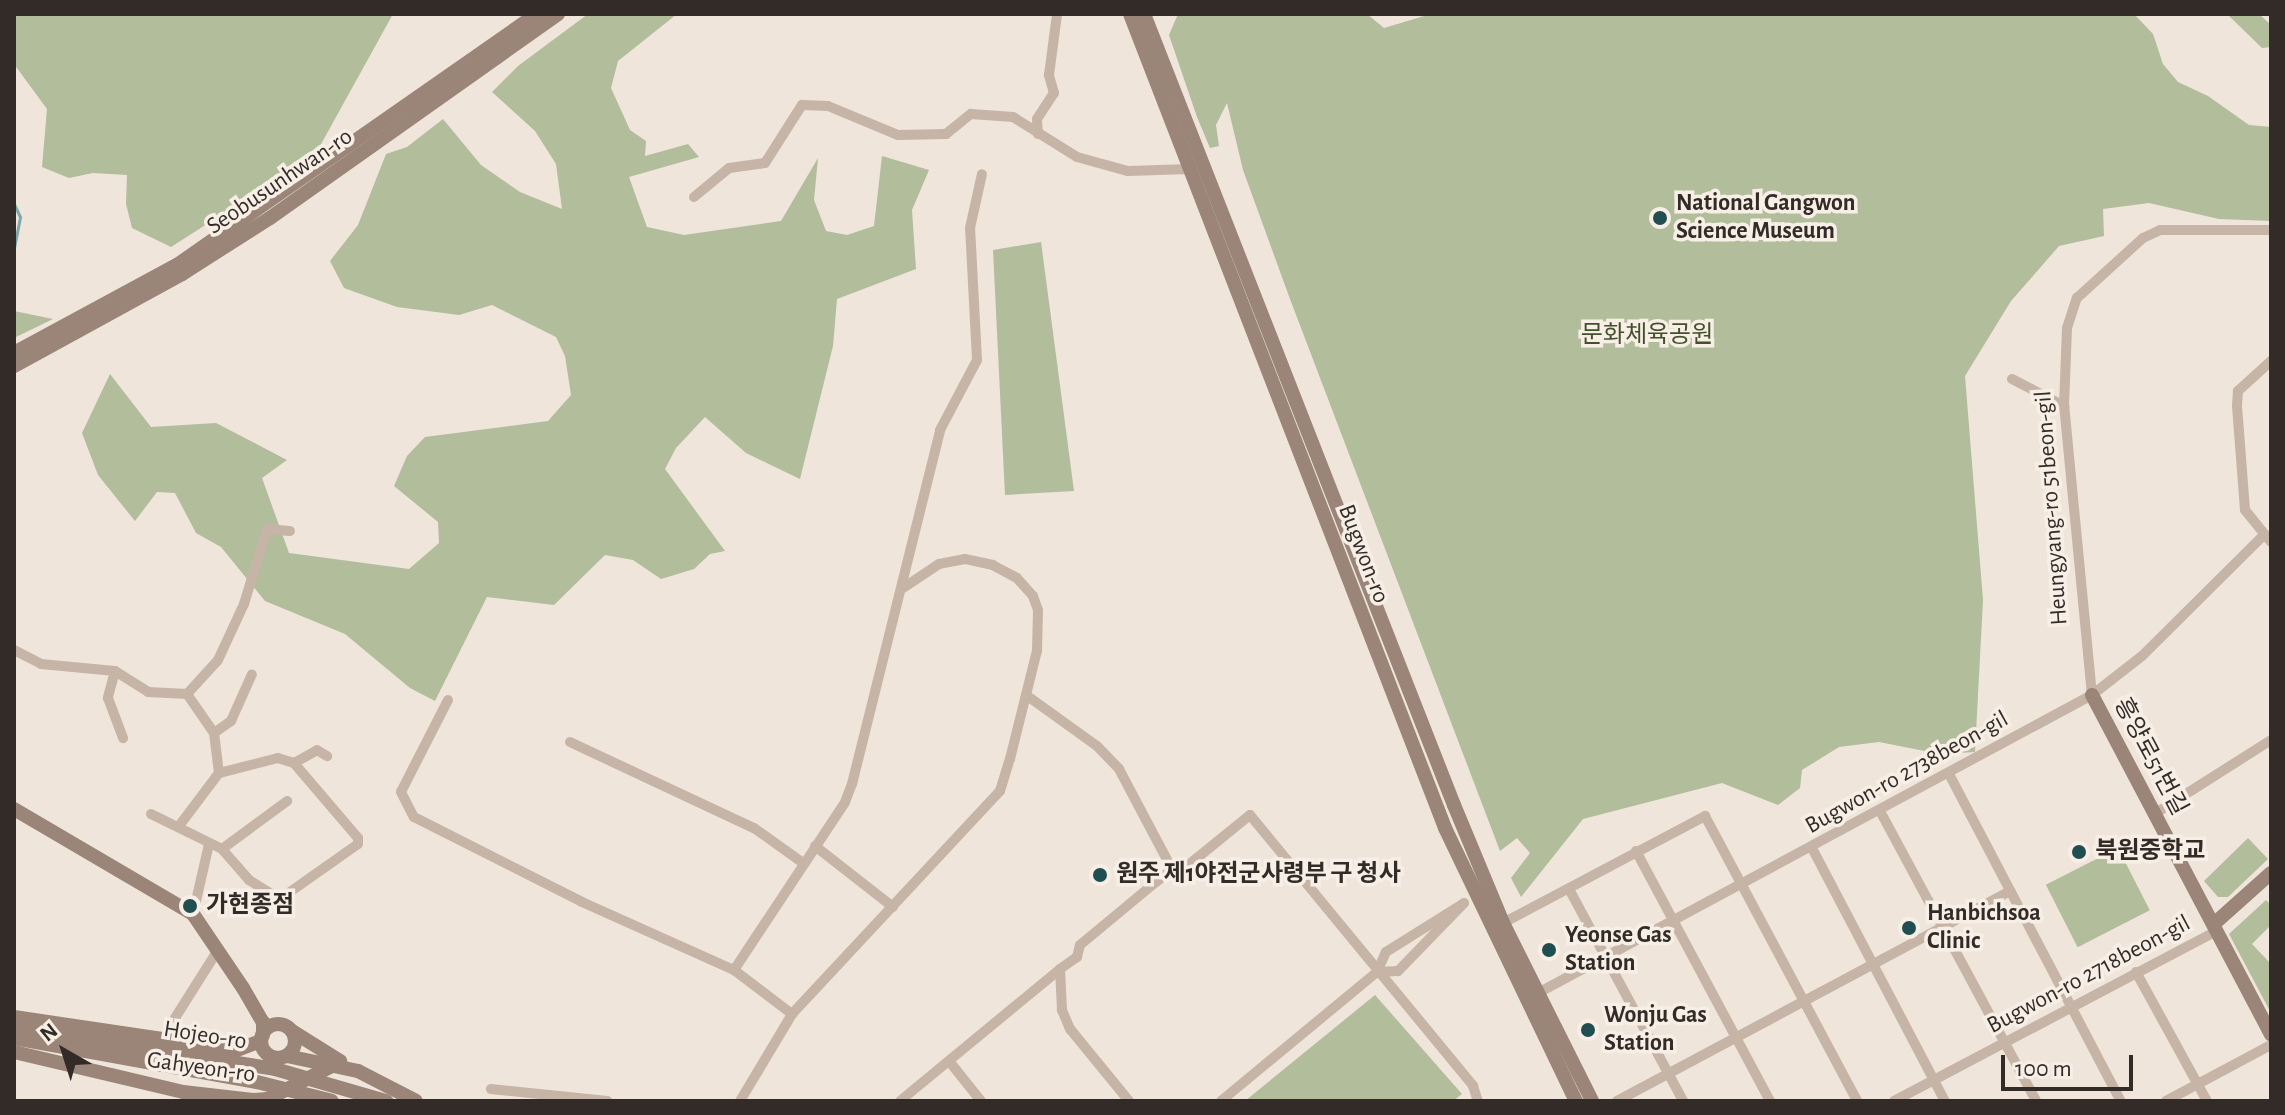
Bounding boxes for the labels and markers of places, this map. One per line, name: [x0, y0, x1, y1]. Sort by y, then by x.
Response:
place label: National Gangwon Science Museum: [1676, 190, 1855, 246]
marker: National Gangwon Science Museum: [1651, 209, 1669, 227]
place label: 북원중학교: [2095, 838, 2205, 866]
marker: 북원중학교: [2070, 843, 2088, 861]
place label: 원주 제1야전군사령부 구 청사: [1116, 861, 1400, 889]
marker: 원주 제1야전군사령부 구 청사: [1091, 866, 1109, 884]
place label: 가현종점: [206, 892, 294, 920]
marker: 가현종점: [181, 897, 199, 915]
place label: Hanbichsoa Clinic: [1927, 900, 2041, 956]
marker: Hanbichsoa Clinic: [1898, 917, 1920, 939]
place label: Yeonse Gas Station: [1565, 922, 1672, 978]
marker: Yeonse Gas Station: [1540, 941, 1558, 959]
place label: Wonju Gas Station: [1604, 1002, 1707, 1058]
marker: Wonju Gas Station: [1579, 1021, 1597, 1039]

